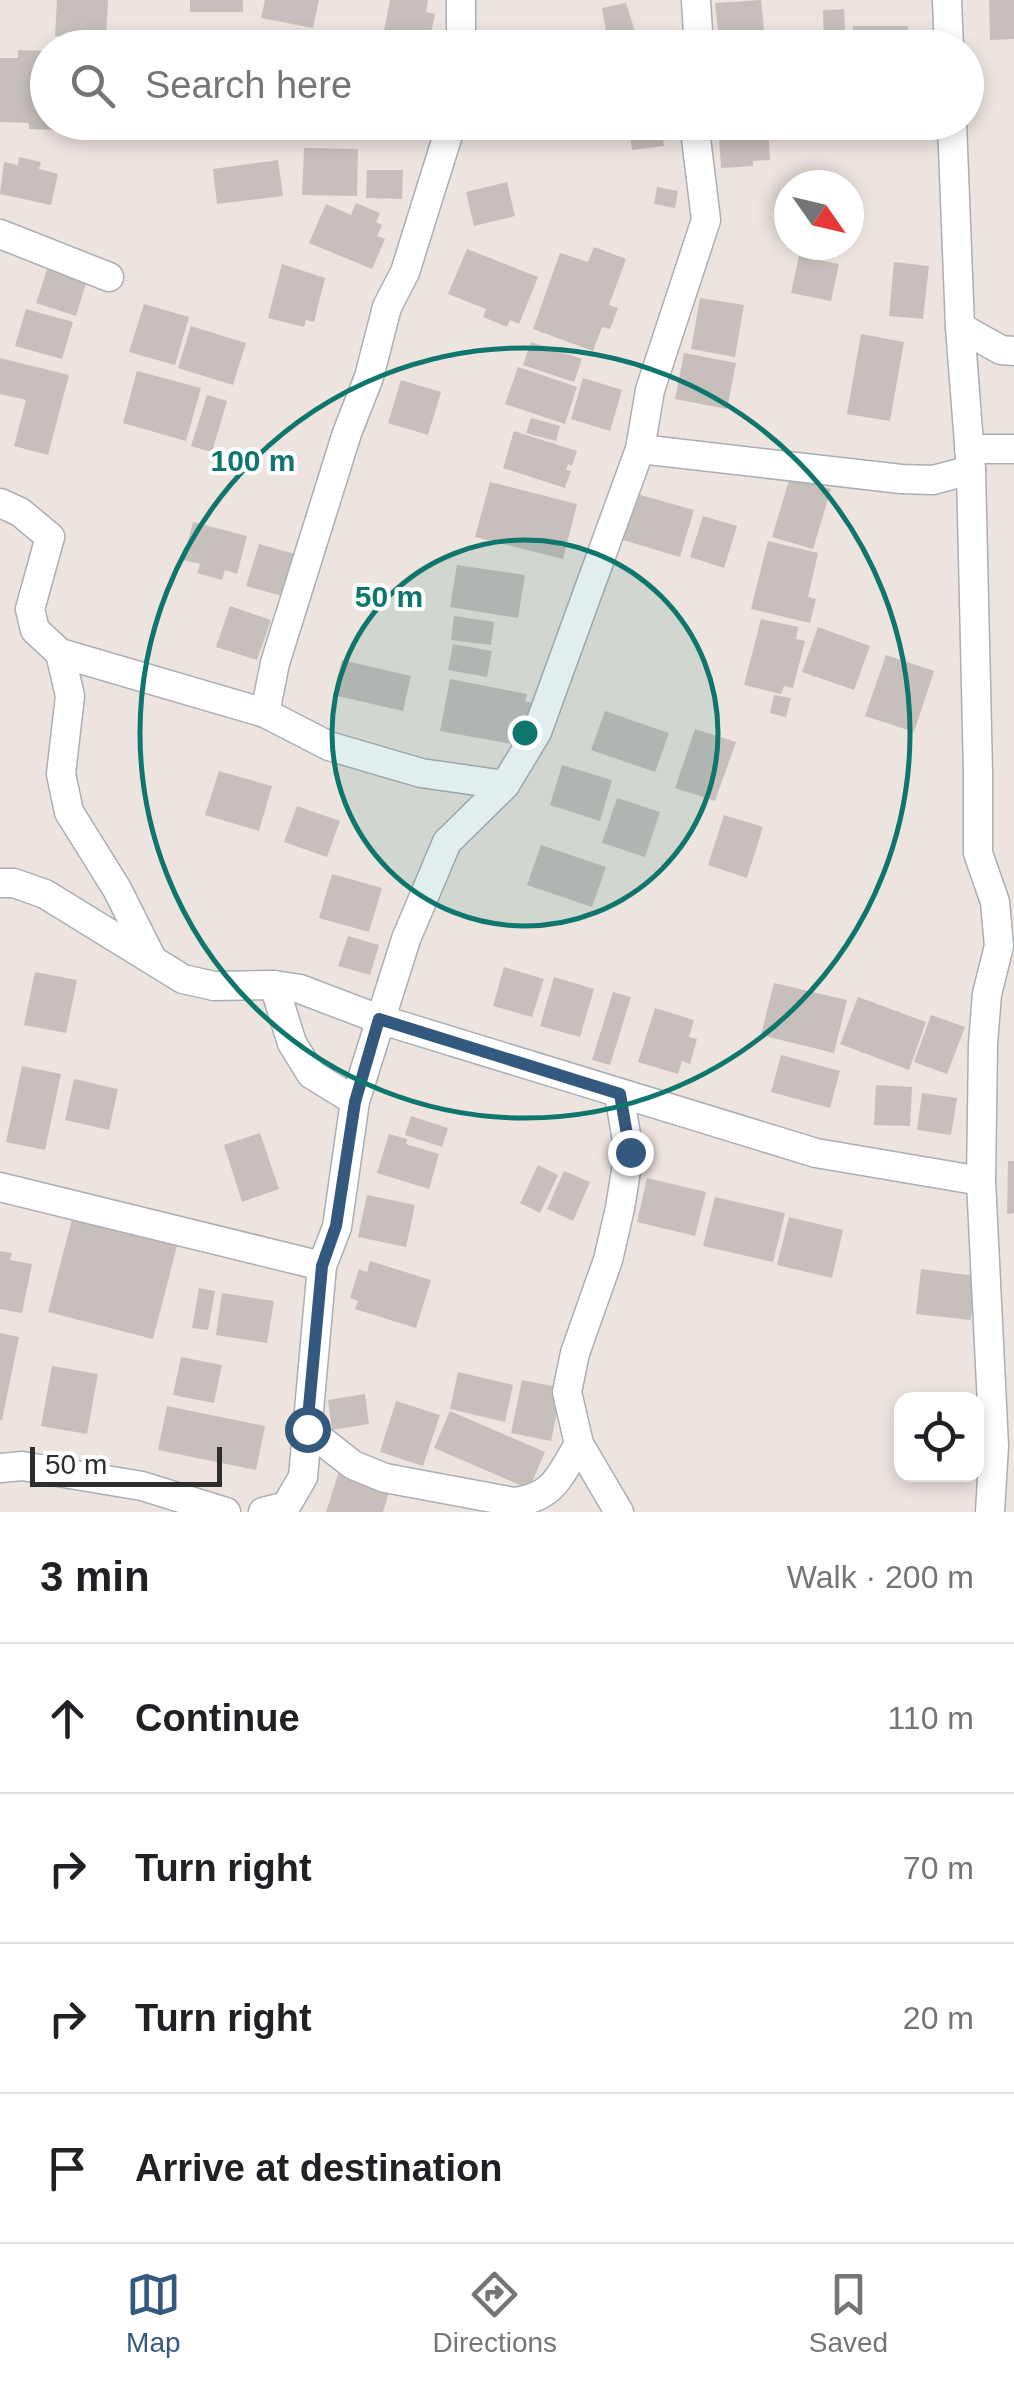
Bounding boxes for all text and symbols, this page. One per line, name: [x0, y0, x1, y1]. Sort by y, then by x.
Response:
search box: [30, 30, 984, 140]
icon: search: [65, 58, 120, 113]
text: Search here: [145, 64, 352, 106]
north arrow: [774, 170, 864, 260]
text: 100 m: [210, 444, 296, 477]
text: 50 m: [355, 580, 423, 613]
centre of rings: [507, 715, 543, 751]
route end: [608, 1130, 654, 1176]
map controls: [894, 1392, 984, 1482]
button: locate: [894, 1392, 984, 1482]
route start: [285, 1407, 331, 1453]
scale bar: [30, 1442, 222, 1486]
text: 50 m: [45, 1449, 107, 1480]
text: 3 min: [40, 1553, 150, 1600]
text: Walk · 200 m: [787, 1559, 974, 1595]
icon: ahead: [40, 1691, 95, 1746]
text: Continue: [135, 1697, 300, 1739]
text: 110 m: [887, 1700, 974, 1736]
icon: right: [40, 1841, 95, 1896]
text: Turn right: [135, 1847, 312, 1889]
text: 70 m: [903, 1850, 974, 1886]
icon: right: [40, 1991, 95, 2046]
text: Turn right: [135, 1997, 312, 2039]
text: 20 m: [903, 2000, 974, 2036]
icon: arrive: [40, 2141, 95, 2196]
text: Arrive at destination: [135, 2147, 502, 2189]
tab: Map: [126, 2267, 181, 2359]
tab: Directions: [433, 2267, 557, 2359]
tab: Saved: [809, 2267, 888, 2359]

